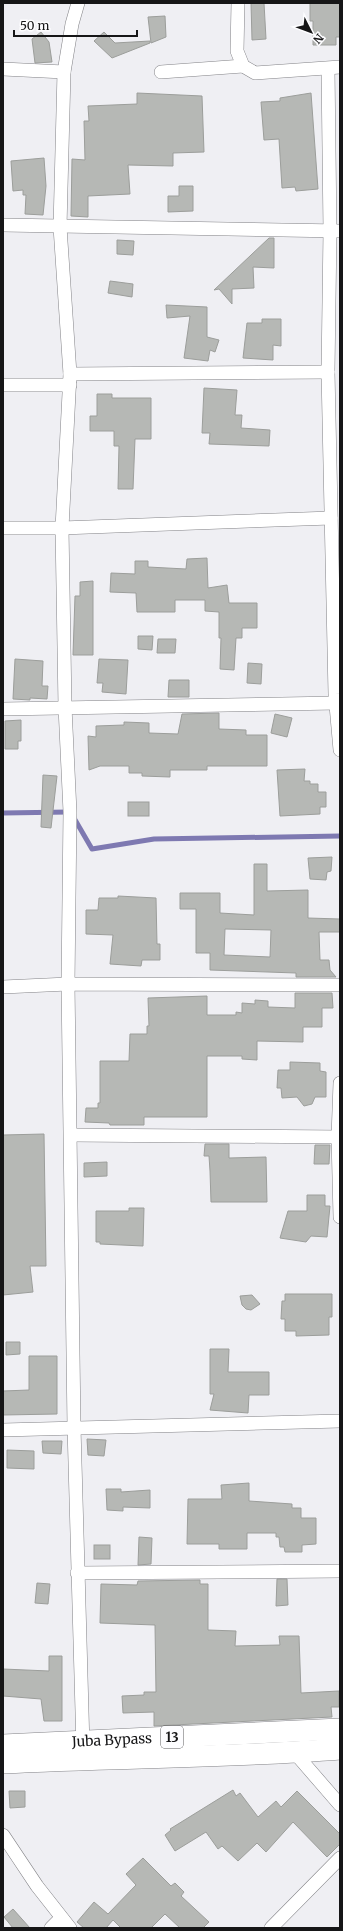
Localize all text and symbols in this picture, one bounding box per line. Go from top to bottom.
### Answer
scale bar [14,12,137,38]
north arrow [291,12,331,52]
text: 50 m [20,18,49,33]
text: N [310,31,327,47]
road number: 13 [161,1726,183,1748]
street label: Juba Bypass [70,1729,153,1751]

